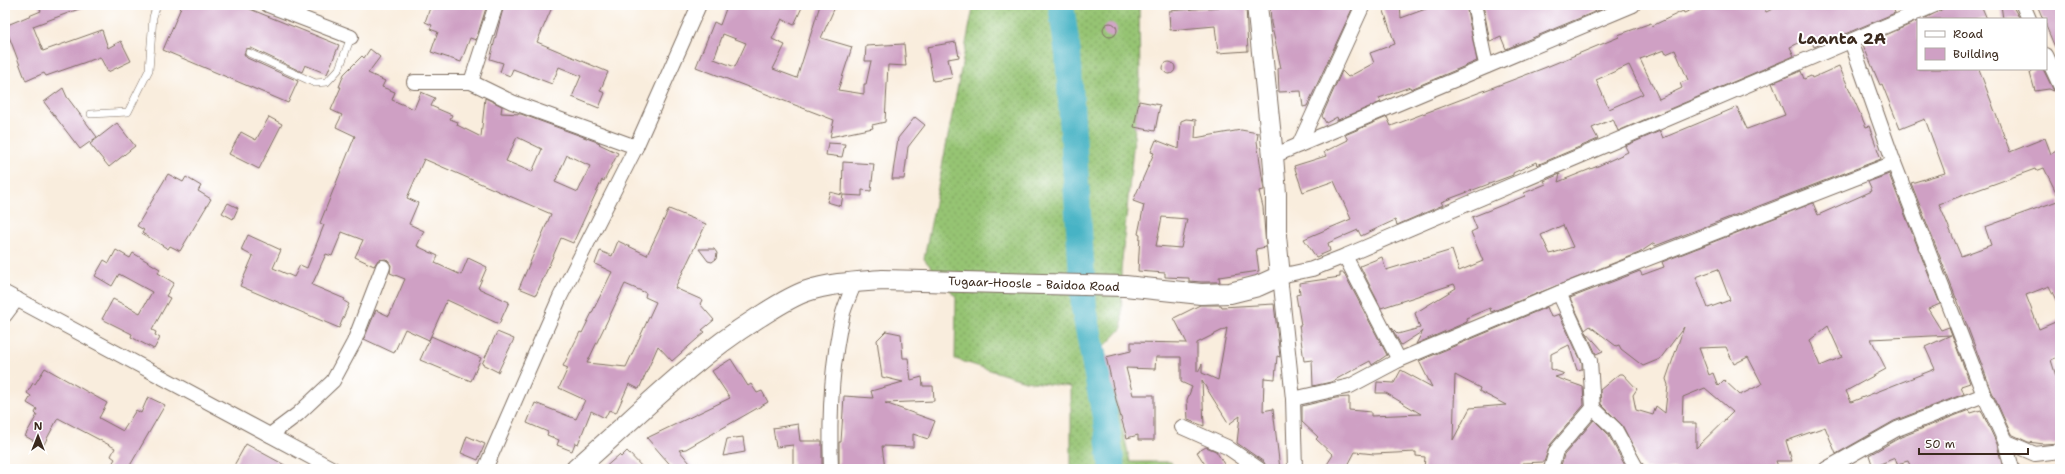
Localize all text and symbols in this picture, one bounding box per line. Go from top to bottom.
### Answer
legend [1917,18,2047,70]
text: Road [1953,26,1984,42]
district label: Laanta 2A [1798,28,1886,49]
text: Building [1953,46,1999,62]
street label: Tugaar-Hoosle - Baidoa Road [948,273,1121,295]
north arrow [18,416,58,456]
text: N [34,419,43,434]
scale bar [1919,430,2028,456]
text: 50 m [1925,436,1955,452]

